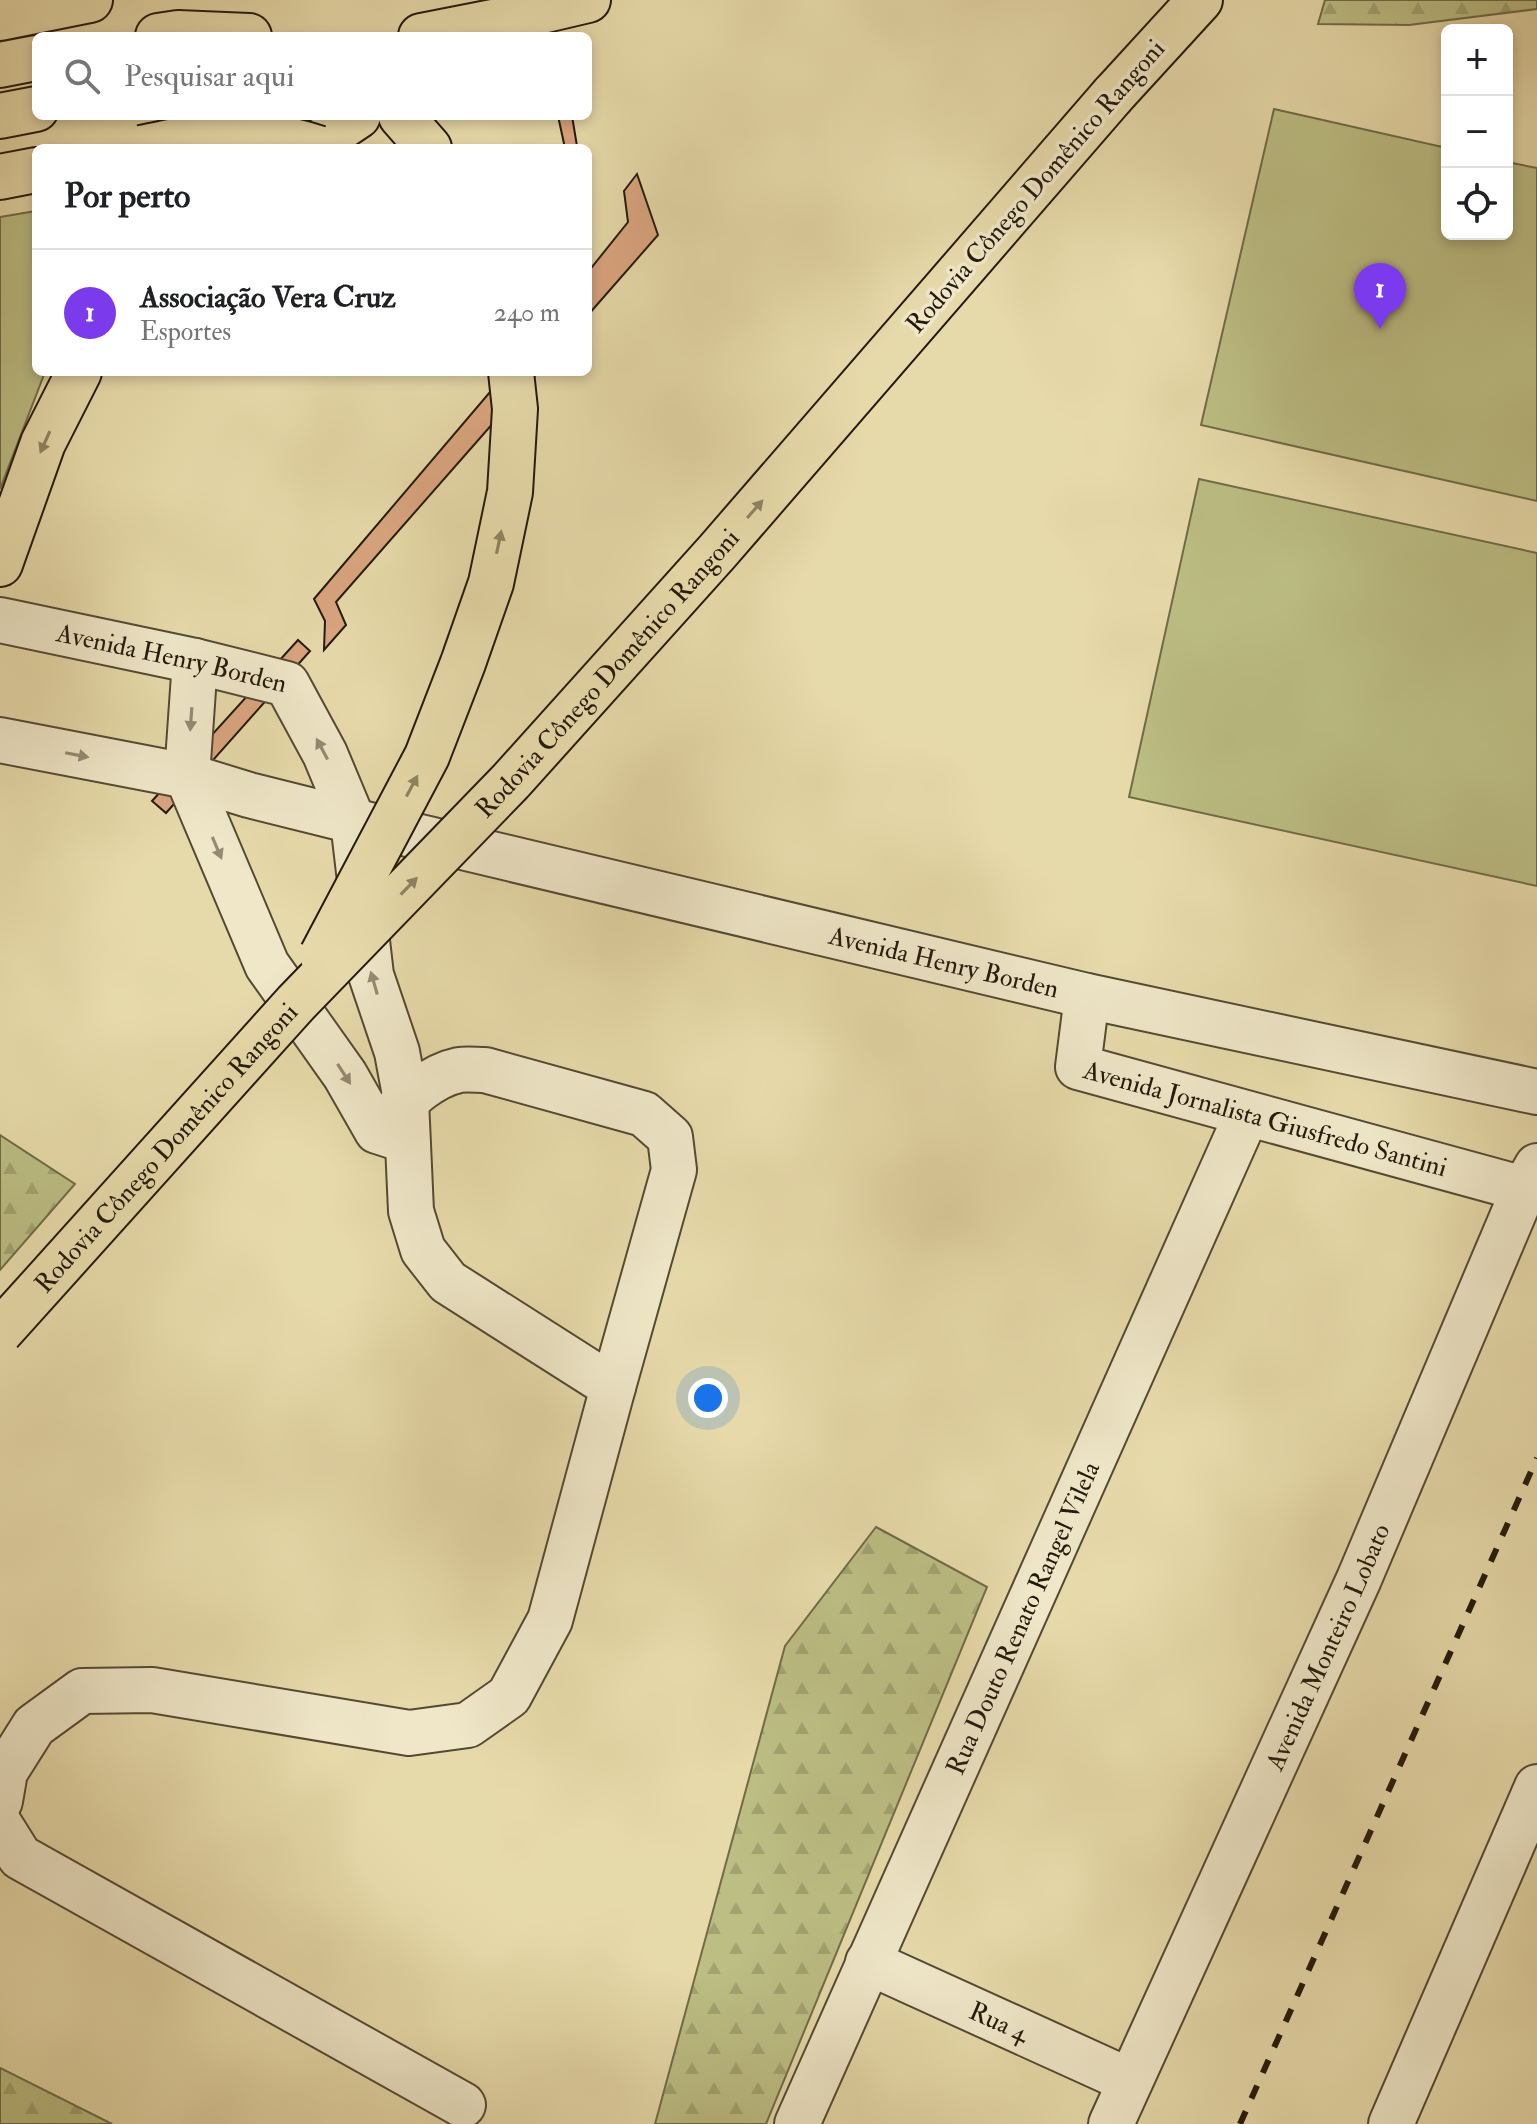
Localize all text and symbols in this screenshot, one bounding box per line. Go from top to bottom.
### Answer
map controls [1441,24,1513,240]
button: + [1441,24,1513,96]
search box [32,32,592,120]
street label: Rodovia Cônego Domênico Rangoni [900,33,1172,340]
icon: search [60,54,104,98]
text: Pesquisar aqui [124,58,294,95]
button: − [1441,96,1513,168]
button: locate [1441,168,1513,240]
text: Por perto [64,175,190,218]
pin: 1 [1354,263,1406,329]
text: Associação Vera Cruz [140,279,396,316]
text: 1 [85,297,95,329]
text: 240 m [494,297,560,329]
text: Esportes [140,316,231,348]
one-way arrow [38,430,51,454]
one-way arrow [745,499,763,518]
street label: Rodovia Cônego Domênico Rangoni [469,523,747,825]
one-way arrow [493,529,506,554]
street label: Avenida Henry Borden [53,617,290,700]
one-way arrow [184,707,197,732]
one-way arrow [315,738,328,761]
one-way arrow [64,749,89,762]
one-way arrow [405,774,418,797]
one-way arrow [211,836,224,860]
one-way arrow [399,877,418,896]
street label: Avenida Henry Borden [825,920,1062,1006]
one-way arrow [368,970,380,995]
street label: Rodovia Cônego Domênico Rangoni [28,997,305,1300]
street label: Avenida Jornalista Giusfredo Santini [1079,1054,1451,1184]
one-way arrow [336,1063,350,1085]
your location [688,1378,728,1418]
street label: Rua Douto Renato Rangel Vilela [940,1456,1107,1780]
street label: Avenida Monteiro Lobato [1259,1519,1398,1777]
street label: Rua 4 [964,1995,1034,2050]

